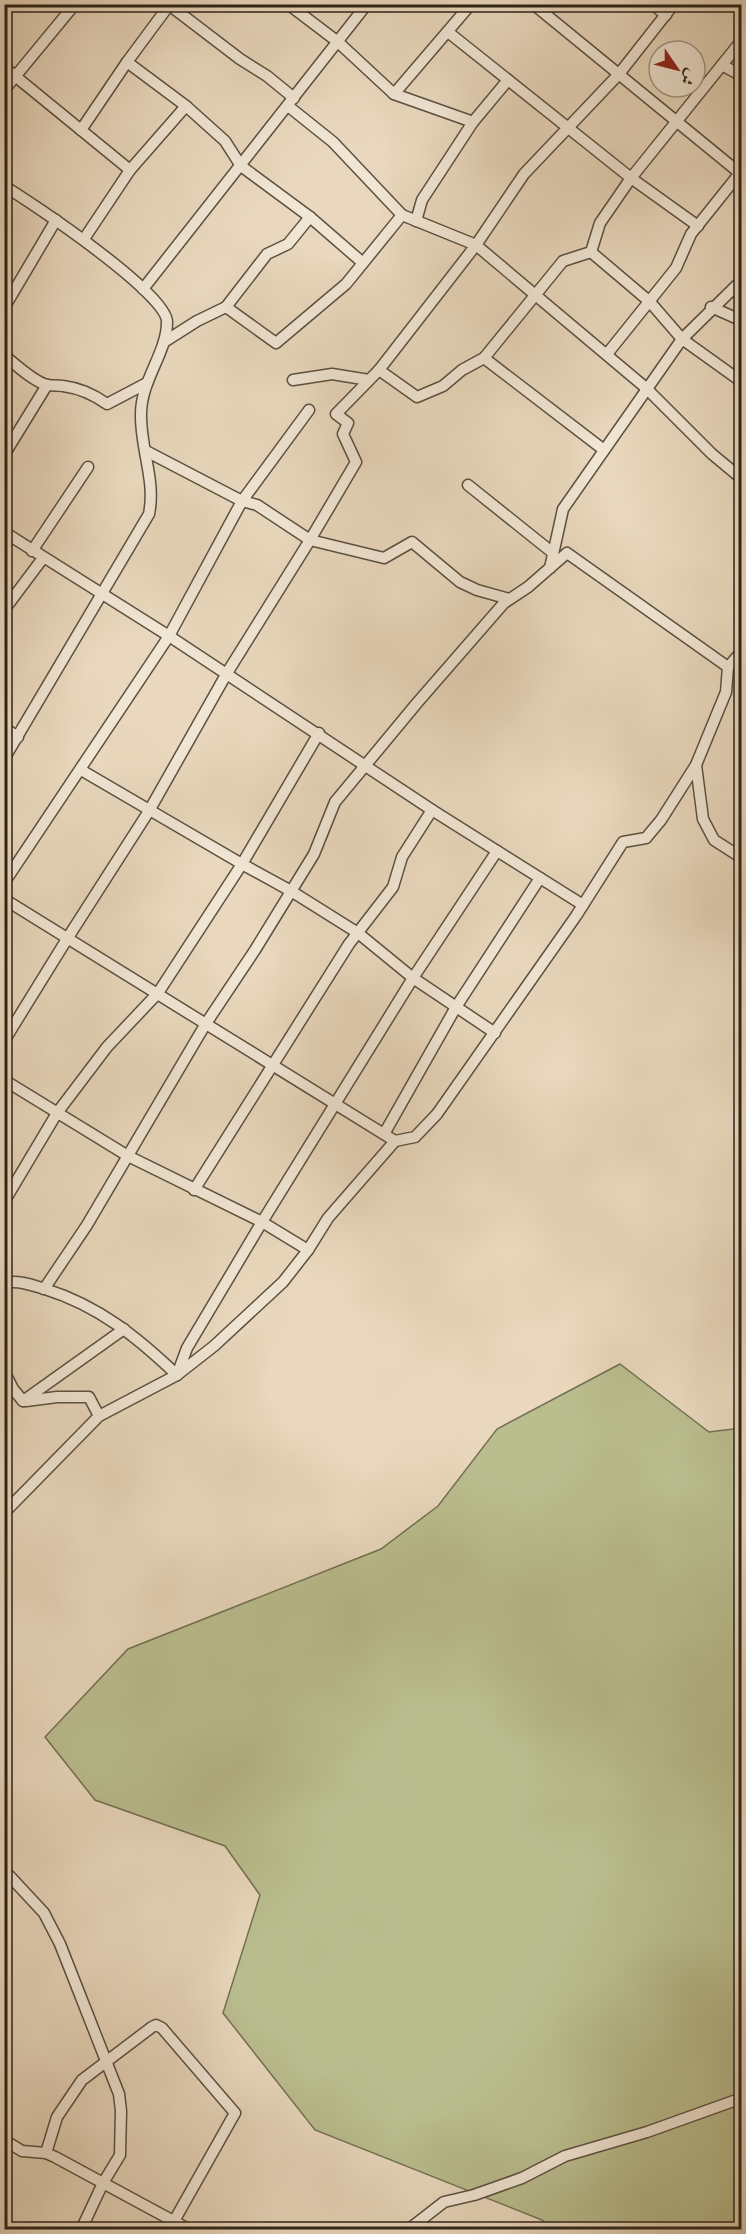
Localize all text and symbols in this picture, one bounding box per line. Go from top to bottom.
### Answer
north arrow [647,39,707,99]
text: ش [676,65,701,89]

